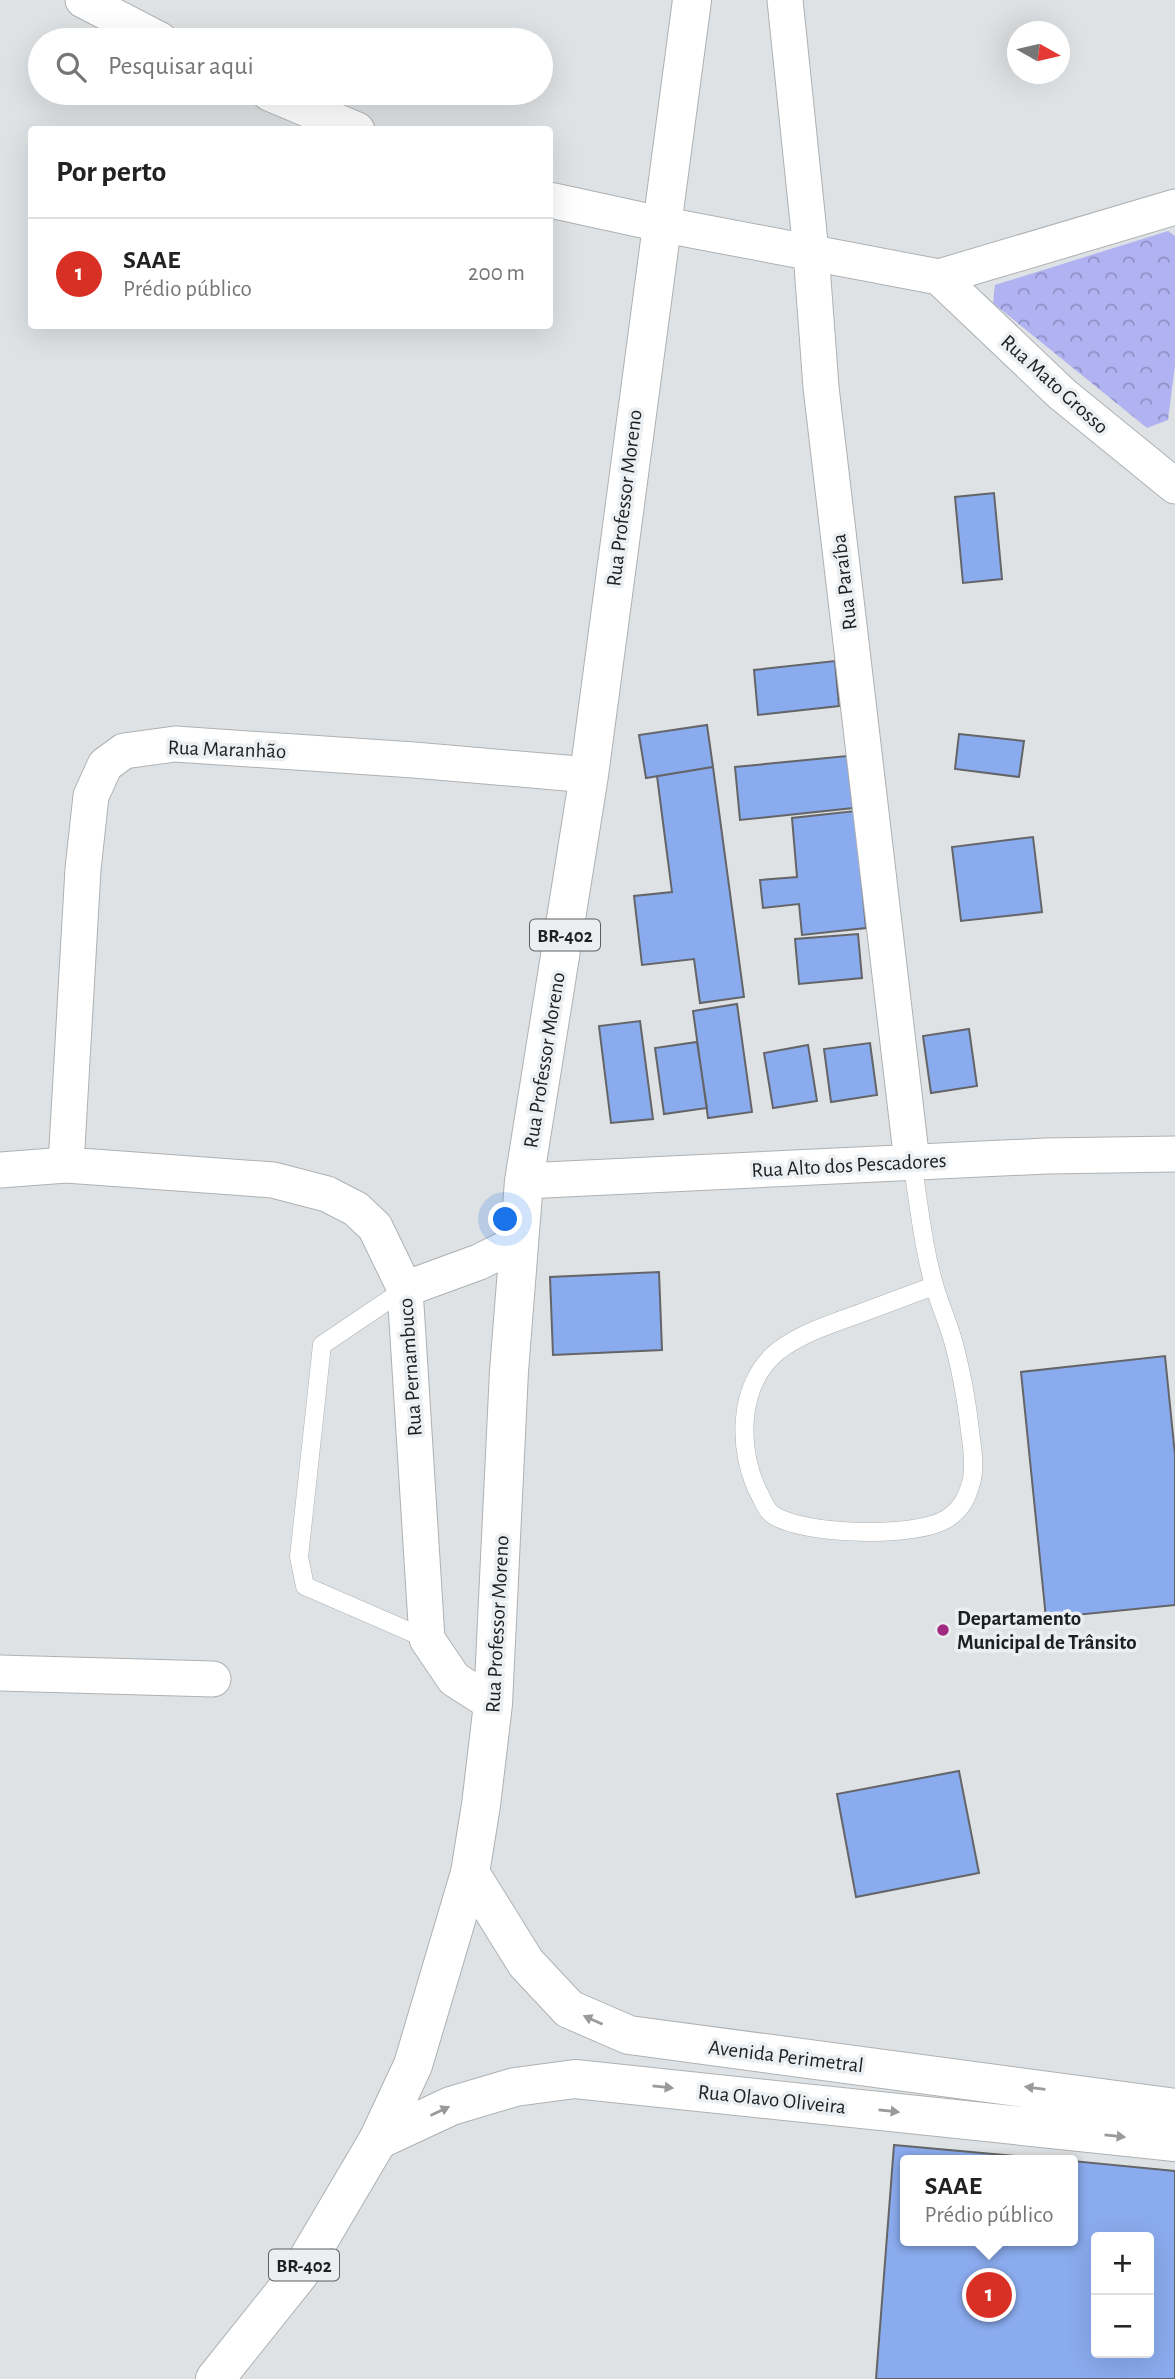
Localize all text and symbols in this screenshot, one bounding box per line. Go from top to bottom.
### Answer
north arrow [1007,21,1070,84]
search box [28,28,553,105]
icon: search [52,48,90,86]
text: Pesquisar aqui [108,53,254,79]
text: Por perto [56,157,166,187]
text: SAAE [123,247,180,273]
text: 1 [75,262,83,285]
text: 200 m [468,262,525,285]
text: Prédio público [123,278,252,301]
street label: Rua Mato Grosso [997,331,1112,438]
street label: Rua Professor Moreno [603,409,646,588]
street label: Rua Paraíba [828,532,861,631]
street label: Rua Maranhão [167,737,287,762]
road number: BR-402 [530,920,600,951]
street label: Rua Professor Moreno [520,971,569,1150]
street label: Rua Alto dos Pescadores [751,1150,947,1181]
your location [488,1202,522,1236]
street label: Rua Pernambuco [395,1297,426,1437]
street label: Rua Professor Moreno [482,1535,513,1713]
place label: Departamento Municipal de Trânsito [957,1608,1137,1653]
marker: Departamento Municipal de Trânsito [935,1622,951,1638]
one-way arrow [583,2014,604,2025]
street label: Avenida Perimetral [707,2037,865,2076]
street label: Rua Olavo Oliveira [697,2081,847,2118]
one-way arrow [652,2082,674,2093]
one-way arrow [1024,2082,1046,2093]
one-way arrow [430,2105,450,2117]
one-way arrow [878,2106,900,2117]
one-way arrow [1105,2130,1127,2141]
popup [900,2155,1078,2246]
text: SAAE [925,2173,982,2199]
text: Prédio público [925,2204,1053,2227]
map controls [1091,2232,1154,2358]
button: + [1091,2232,1154,2295]
road number: BR-402 [269,2250,339,2280]
pin: 1 [966,2269,1012,2321]
button: − [1091,2295,1154,2358]

